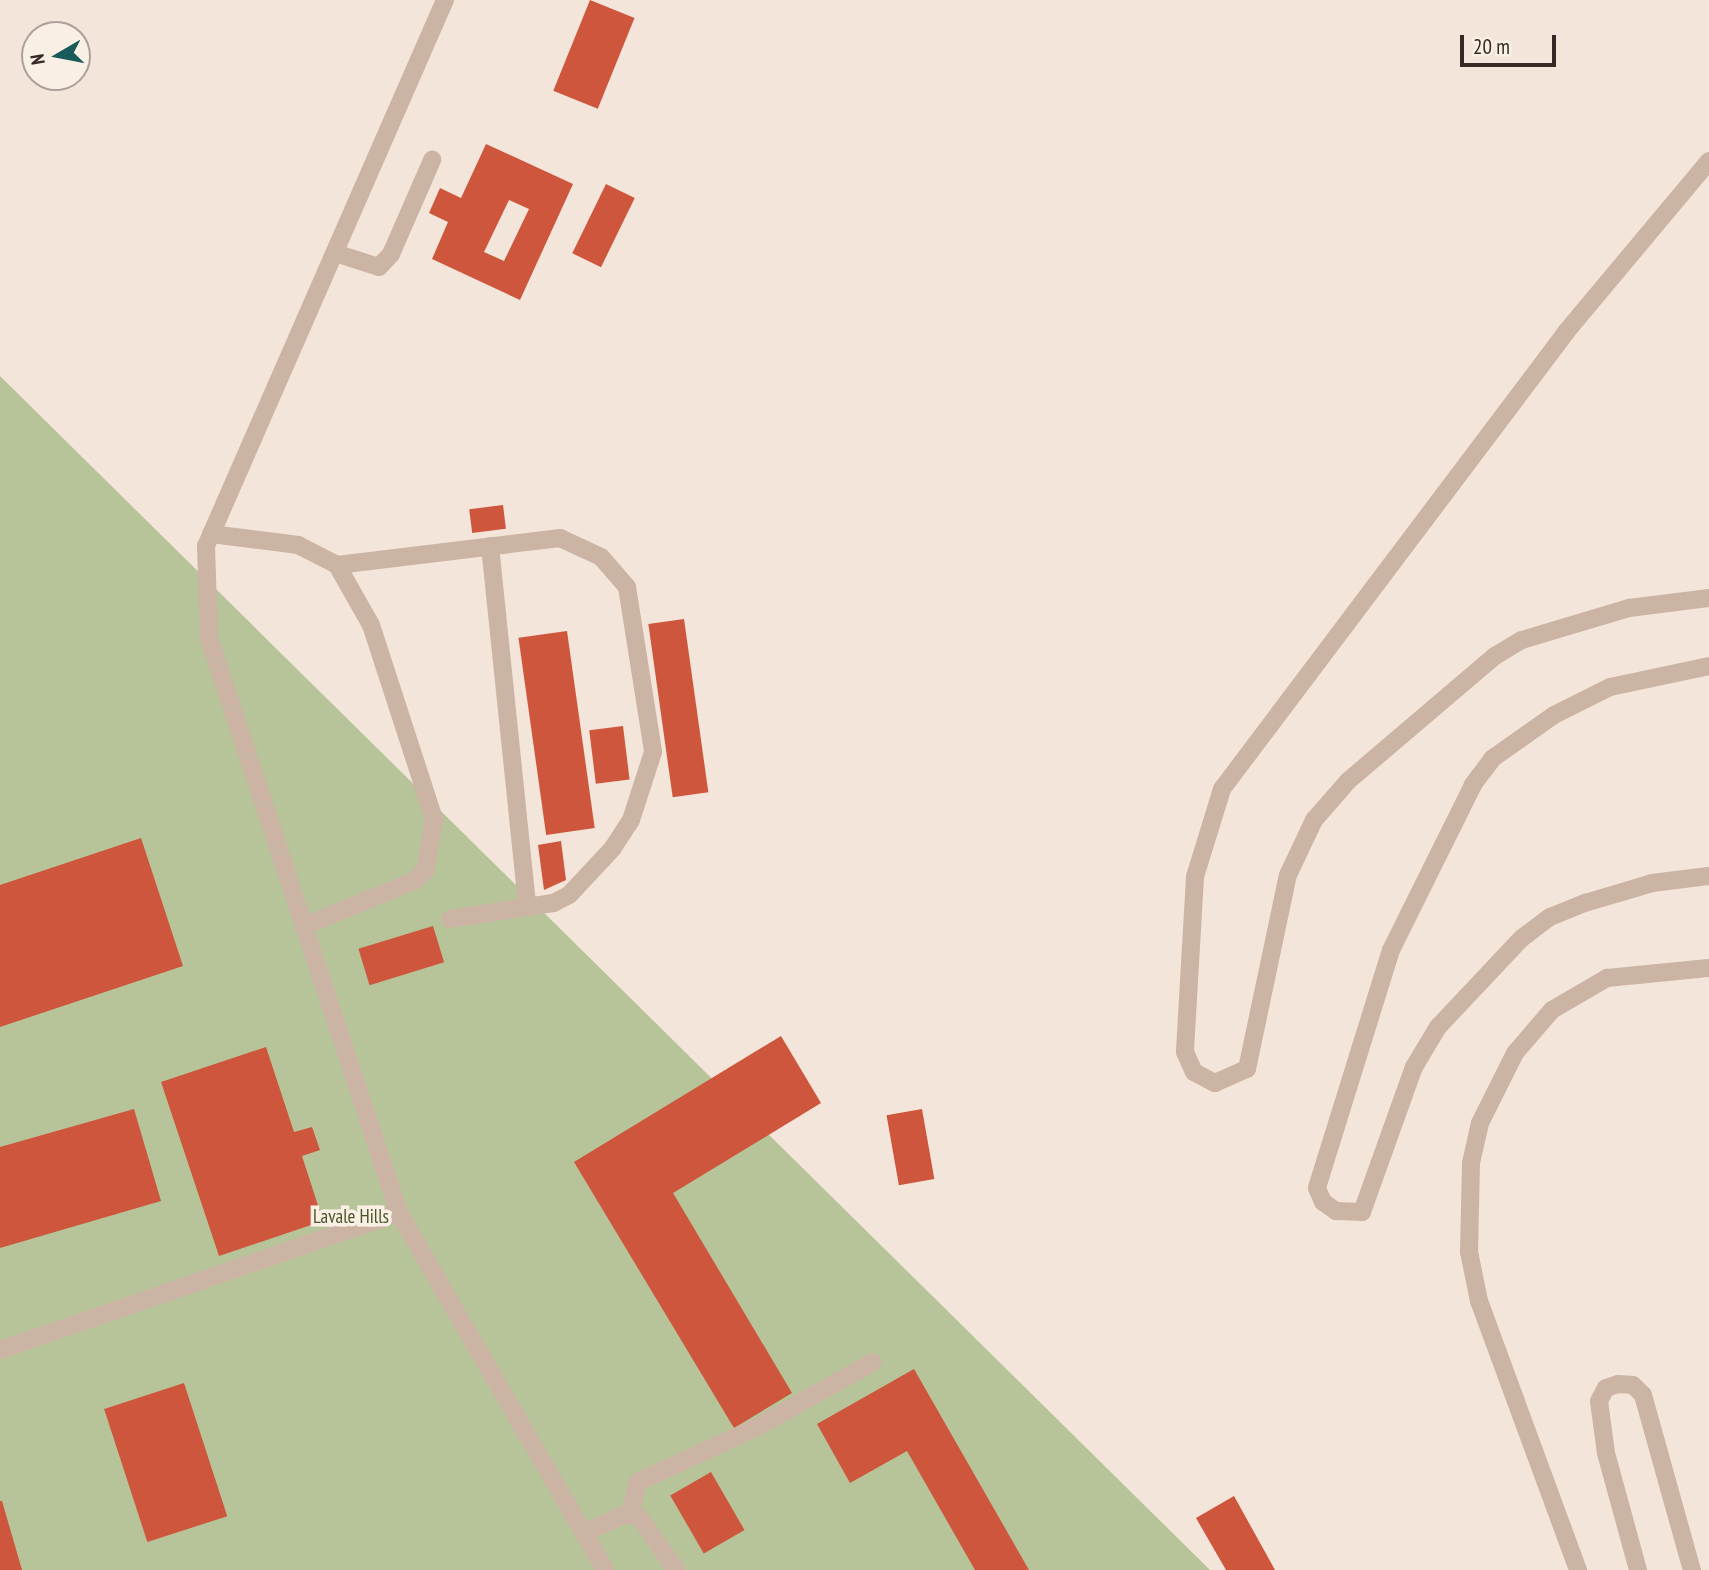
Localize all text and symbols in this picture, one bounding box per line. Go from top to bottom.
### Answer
north arrow [21,21,91,91]
scale bar [1464,21,1560,65]
text: 20 m [1473,33,1510,60]
text: N [25,52,50,66]
park label: Lavale Hills [313,1206,389,1228]

